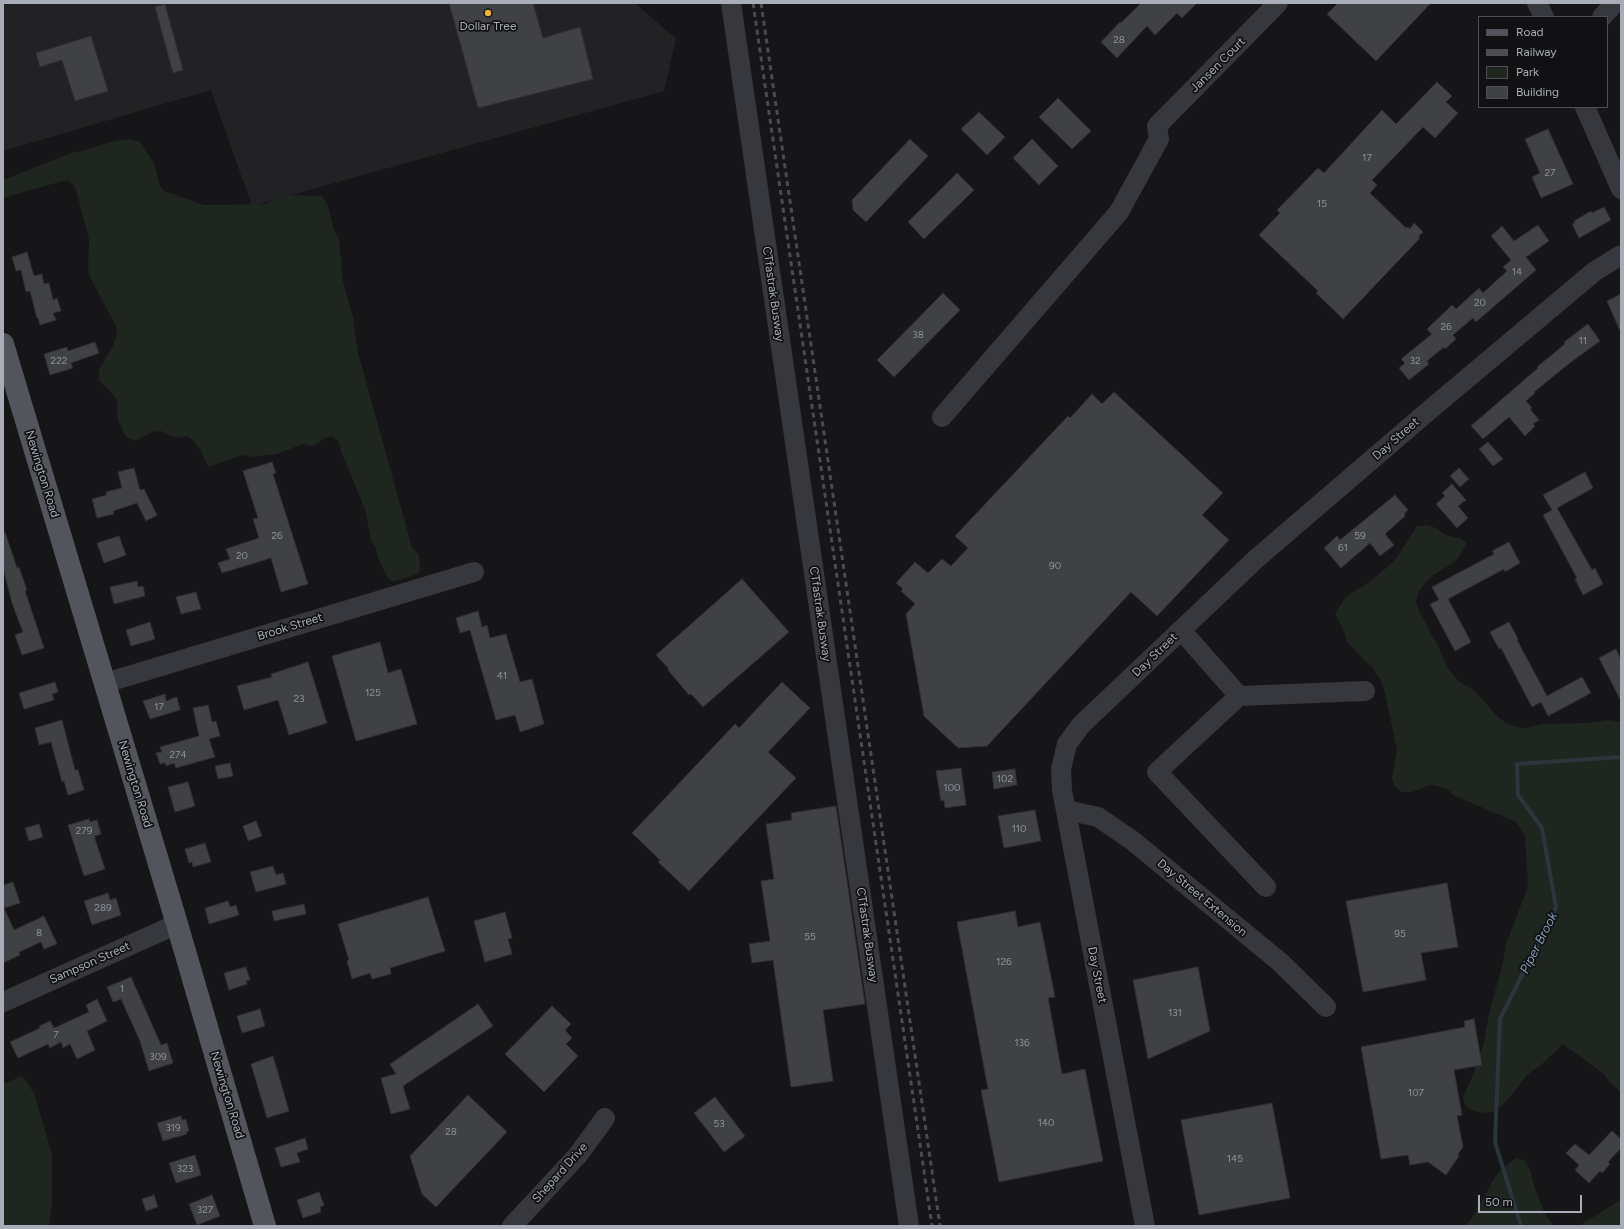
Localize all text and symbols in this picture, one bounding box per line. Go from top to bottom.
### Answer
marker: Dollar Tree [483,8,493,18]
legend [1478,16,1608,108]
place label: Dollar Tree [460,19,516,33]
text: Road [1516,25,1544,39]
house number: 28 [1113,34,1125,46]
street label: Jansen Court [1188,35,1248,95]
text: Railway [1516,45,1557,59]
text: Park [1516,65,1539,79]
text: Building [1516,85,1559,99]
house number: 17 [1362,152,1372,164]
house number: 27 [1545,167,1555,179]
house number: 15 [1317,198,1327,210]
street label: CTfastrak Busway [759,245,787,343]
house number: 14 [1512,266,1522,278]
house number: 20 [1474,297,1486,309]
house number: 26 [1440,321,1452,333]
house number: 38 [912,329,924,341]
house number: 11 [1579,335,1587,347]
house number: 222 [51,355,67,367]
house number: 32 [1409,355,1421,367]
street label: Day Street [1370,415,1422,463]
street label: Newington Road [22,429,62,519]
house number: 26 [271,530,283,542]
house number: 59 [1354,530,1366,542]
house number: 61 [1338,542,1348,554]
house number: 20 [236,550,248,562]
house number: 90 [1049,560,1061,572]
street label: CTfastrak Busway [806,565,834,663]
street label: Brook Street [256,610,324,644]
street label: Day Street [1129,630,1181,680]
house number: 41 [497,670,507,682]
house number: 125 [365,687,381,699]
house number: 23 [293,693,305,705]
house number: 17 [154,701,164,713]
street label: Newington Road [115,739,155,829]
house number: 274 [169,749,187,761]
house number: 102 [997,773,1013,785]
house number: 100 [944,782,960,794]
house number: 110 [1012,823,1026,835]
house number: 279 [76,825,92,837]
street label: Day Street Extension [1154,856,1250,940]
street label: CTfastrak Busway [853,886,881,984]
house number: 289 [94,902,112,914]
water label: Piper Brook [1517,910,1561,976]
house number: 8 [36,927,42,939]
house number: 95 [1394,928,1406,940]
house number: 55 [804,931,816,943]
street label: Sampson Street [48,939,132,987]
street label: Day Street [1084,946,1110,1004]
house number: 126 [996,956,1012,968]
house number: 1 [120,983,124,995]
house number: 131 [1168,1007,1182,1019]
house number: 7 [53,1029,59,1041]
house number: 136 [1014,1037,1030,1049]
street label: Newington Road [207,1050,247,1140]
house number: 309 [149,1051,167,1063]
house number: 107 [1408,1087,1424,1099]
house number: 140 [1038,1117,1054,1129]
house number: 53 [713,1118,725,1130]
house number: 319 [165,1122,181,1134]
house number: 28 [445,1126,457,1138]
street label: Shepard Drive [529,1140,591,1206]
house number: 145 [1227,1153,1243,1165]
house number: 323 [177,1163,193,1175]
scale bar [1480,1187,1584,1213]
text: 50 m [1485,1195,1513,1209]
house number: 327 [197,1204,213,1216]

